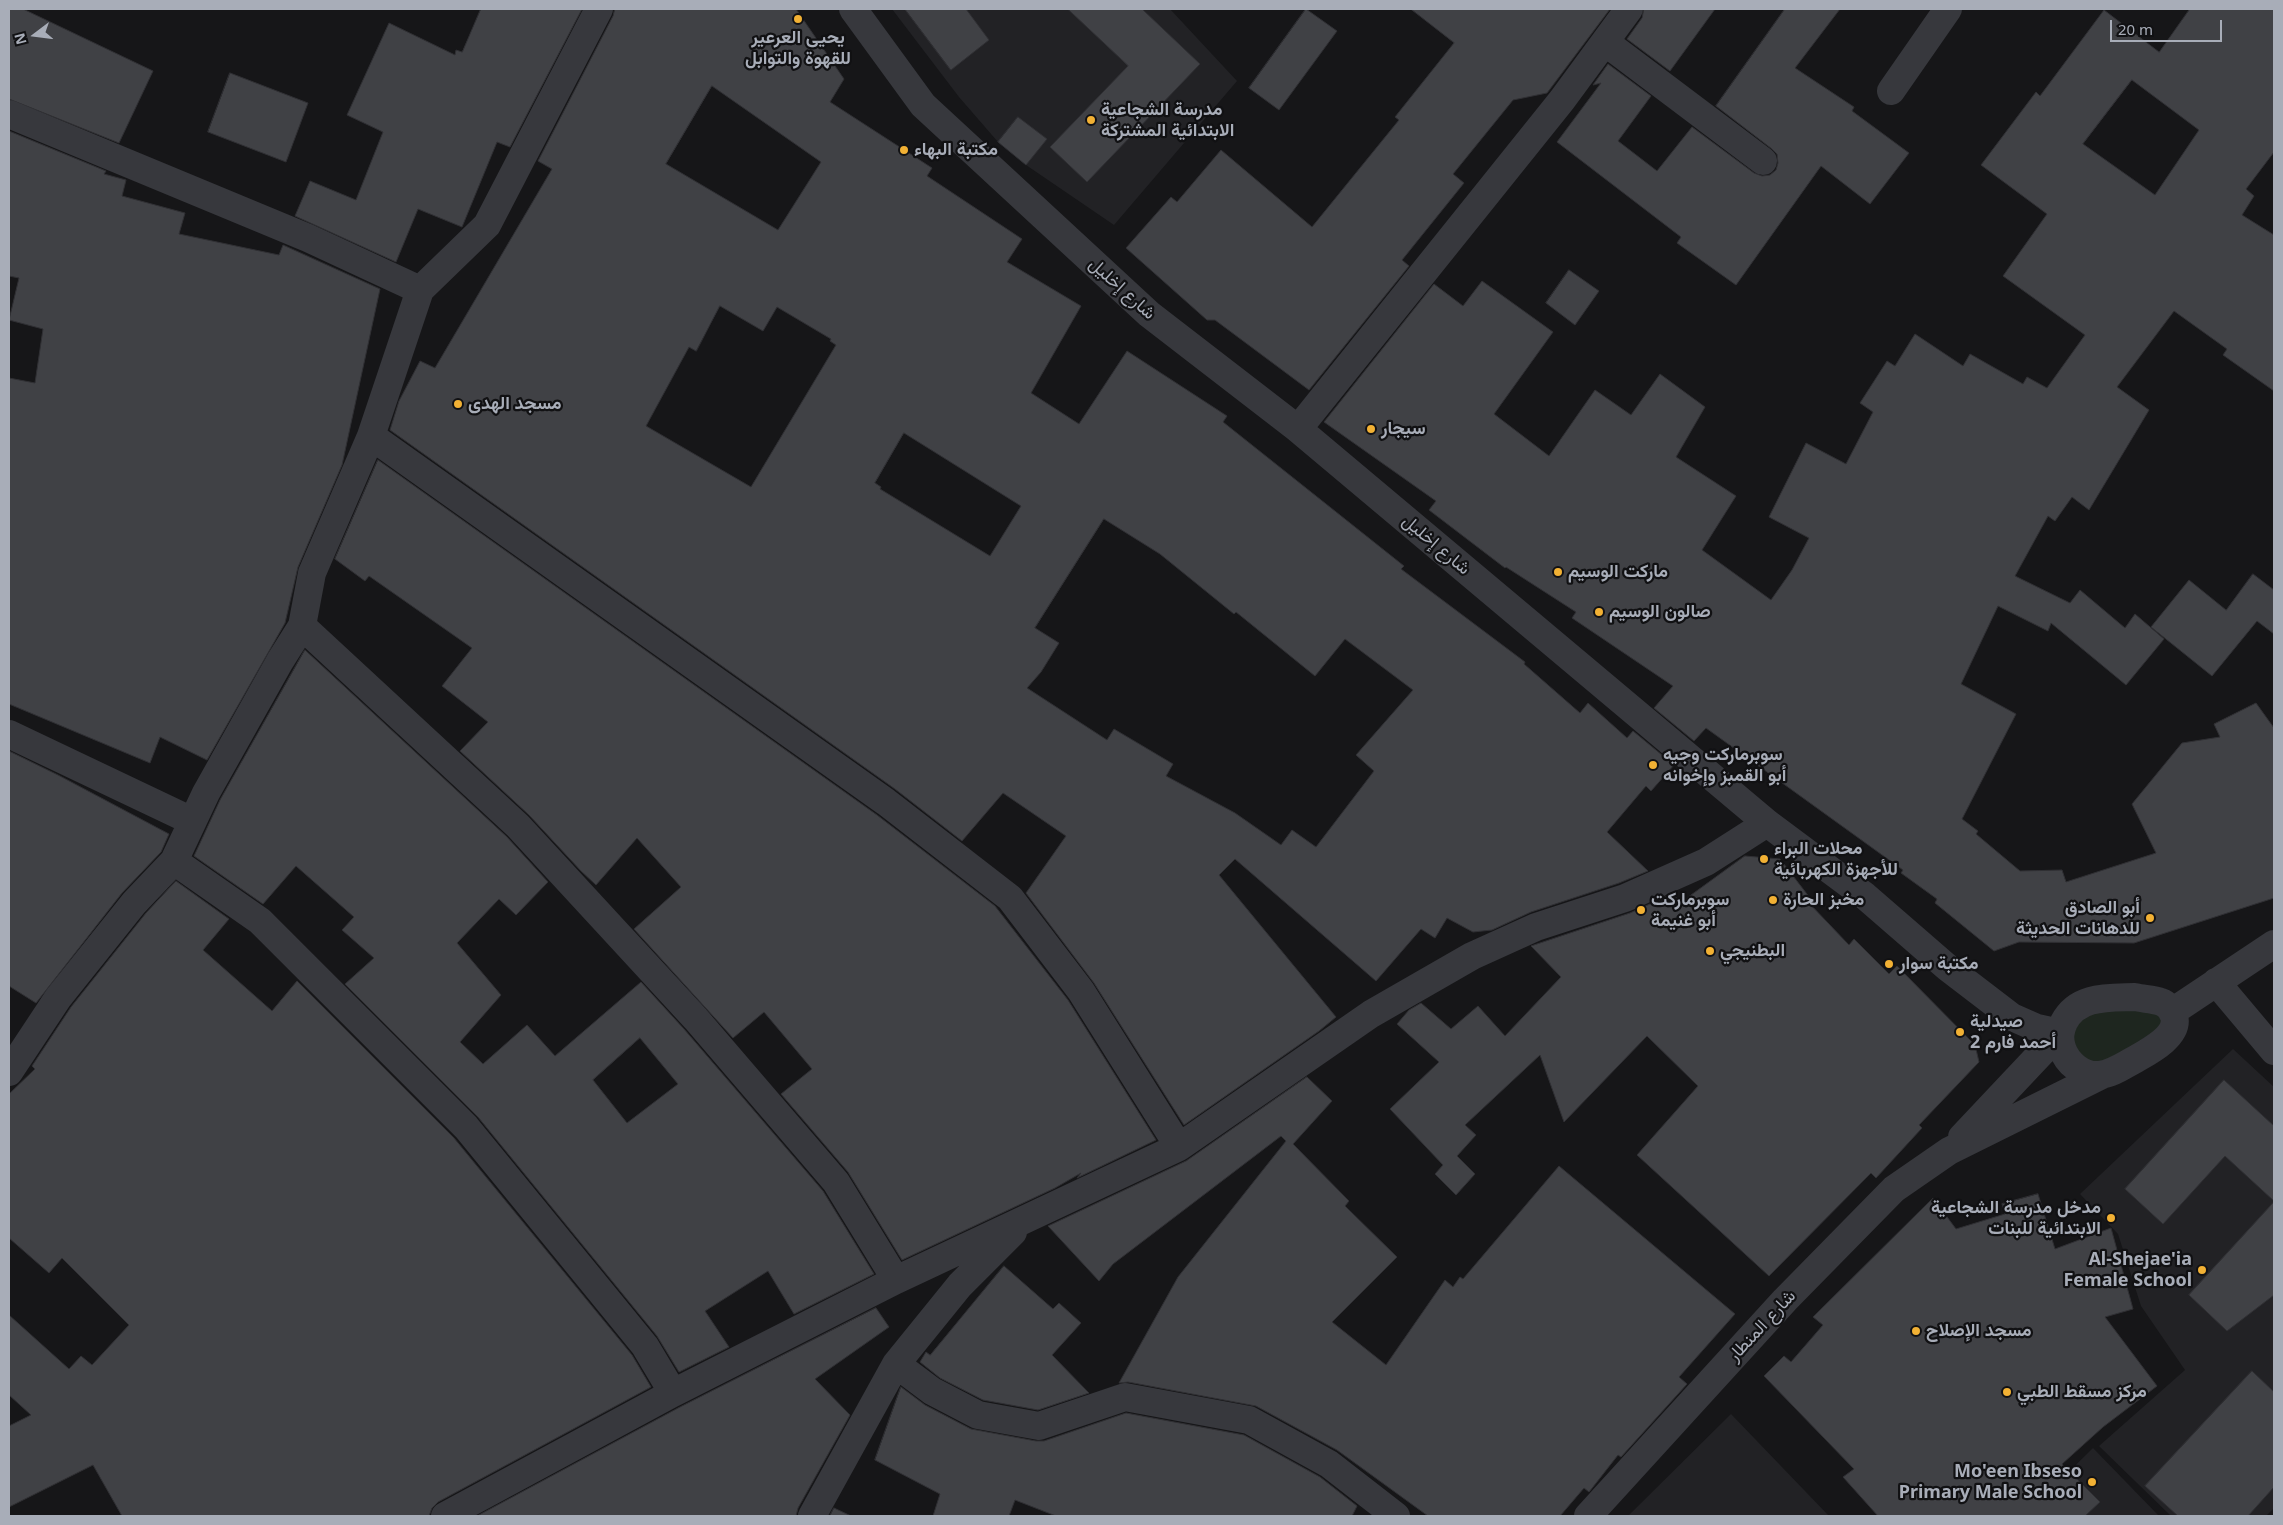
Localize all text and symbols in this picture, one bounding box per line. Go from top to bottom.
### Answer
north arrow [10,10,60,60]
scale bar [2113,10,2226,42]
marker: يحيى العرعير للقهوة والتوابل [792,13,804,25]
text: 20 m [2118,19,2153,39]
place label: يحيى العرعير للقهوة والتوابل [745,27,851,70]
text: N [9,31,31,47]
place label: مدرسة الشجاعية الابتدائية المشتركة [1101,99,1234,142]
marker: مدرسة الشجاعية الابتدائية المشتركة [1085,114,1097,126]
place label: مكتبة البهاء [914,139,998,161]
marker: مكتبة البهاء [898,144,910,156]
street label: شارع إخليل [1084,254,1160,324]
place label: مسجد الهدى [468,393,561,415]
marker: مسجد الهدى [452,398,464,410]
place label: سيجار [1381,418,1426,440]
marker: سيجار [1365,423,1377,435]
street label: شارع إخليل [1398,510,1474,580]
place label: ماركت الوسيم [1568,561,1668,583]
marker: ماركت الوسيم [1552,566,1564,578]
place label: صالون الوسيم [1609,601,1711,623]
marker: صالون الوسيم [1593,606,1605,618]
place label: سوبرماركت وجيه أبو القمبز وإخوانه [1663,744,1786,786]
marker: سوبرماركت وجيه أبو القمبز وإخوانه [1647,759,1659,771]
place label: محلات البراء للأجهزة الكهربائية [1774,838,1898,881]
marker: محلات البراء للأجهزة الكهربائية [1758,853,1770,865]
place label: سوبرماركت أبو غنيمة [1651,889,1729,932]
place label: مخبز الحارة [1783,889,1864,911]
marker: مخبز الحارة [1767,894,1779,906]
place label: أبو الصادق للدهانات الحديثة [2016,897,2140,940]
marker: سوبرماركت أبو غنيمة [1635,904,1647,916]
marker: أبو الصادق للدهانات الحديثة [2144,912,2156,924]
place label: البطنيجي [1720,940,1785,962]
marker: البطنيجي [1704,945,1716,957]
place label: مكتبة سوار [1899,953,1979,975]
marker: مكتبة سوار [1883,958,1895,970]
place label: صيدلية أحمد فارم 2 [1970,1011,2056,1054]
marker: صيدلية أحمد فارم 2 [1954,1026,1966,1038]
place label: مدخل مدرسة الشجاعية الابتدائية للبنات [1931,1197,2101,1240]
marker: مدخل مدرسة الشجاعية الابتدائية للبنات [2105,1212,2117,1224]
place label: Al-Shejae'ia Female School [2063,1249,2192,1292]
marker: Al-Shejae'ia Female School [2196,1264,2208,1276]
street label: شارع المنطار [1724,1286,1800,1366]
place label: مسجد الإصلاح [1926,1320,2032,1342]
marker: مسجد الإصلاح [1910,1325,1922,1337]
place label: مركز مسقط الطبي [2017,1381,2147,1403]
marker: مركز مسقط الطبي [2001,1386,2013,1398]
place label: Mo'een Ibseso Primary Male School [1899,1461,2082,1504]
marker: Mo'een Ibseso Primary Male School [2086,1476,2098,1488]

